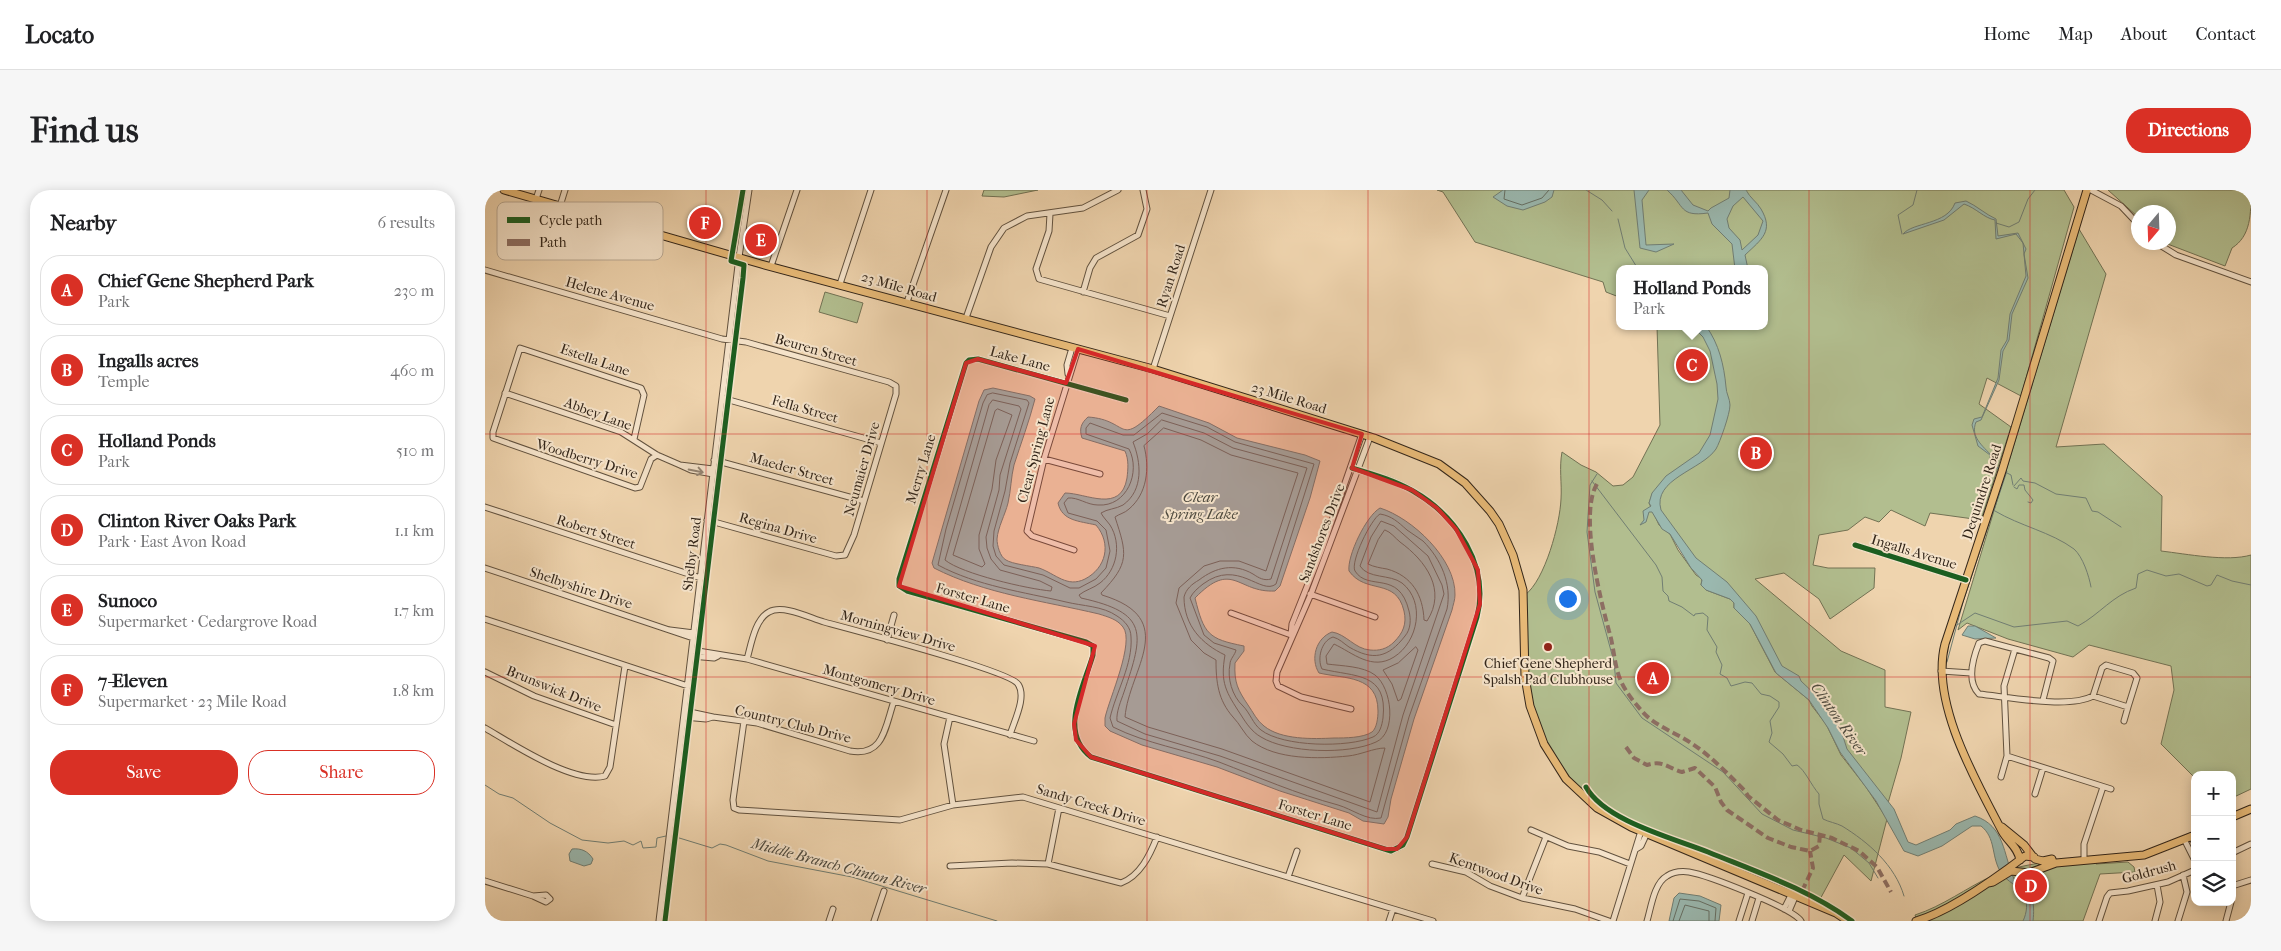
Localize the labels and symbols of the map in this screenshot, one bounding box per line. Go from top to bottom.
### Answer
legend [497,202,663,260]
pin: F [689,204,721,242]
north arrow [2131,205,2176,250]
text: Cycle path [539,212,603,229]
pin: E [745,221,777,259]
text: Path [539,234,567,251]
street label: Ryan Road [1153,242,1189,310]
street label: 23 Mile Road [859,268,939,306]
street label: Helene Avenue [564,273,656,315]
street label: Beuren Street [773,330,859,370]
street label: Estella Lane [558,340,632,380]
street label: Lake Lane [988,343,1052,375]
pin: C [1676,346,1708,384]
street label: 23 Mile Road [1249,379,1329,418]
street label: Fella Street [770,391,840,427]
street label: Abbey Lane [561,394,634,434]
street label: Clear Spring Lane [1014,395,1058,505]
street label: Neumaier Drive [840,420,884,518]
street label: Merry Lane [902,432,940,506]
pin: B [1740,434,1772,472]
street label: Woodberry Drive [533,435,640,483]
street label: Dequindre Road [1959,442,2006,542]
street label: Maeder Street [748,449,836,489]
one-way arrow [687,467,703,476]
street label: Sandshores Drive [1295,481,1349,585]
water label: Clear Spring Lake [1162,488,1238,523]
street label: Regina Drive [737,509,819,547]
street label: Robert Street [554,511,638,553]
street label: Shelby Road [679,516,705,592]
street label: Ingalls Avenue [1869,531,1959,573]
street label: Shelbyshire Drive [527,563,635,613]
street label: Forster Lane [934,579,1012,617]
your location [1555,586,1581,612]
street label: Morningview Drive [838,606,958,656]
marker: Chief Gene Shepherd Spalsh Pad Clubhouse [1542,641,1554,653]
place label: Chief Gene Shepherd Spalsh Pad Clubhouse [1483,655,1613,688]
pin: A [1637,659,1669,697]
street label: Montgomery Drive [821,661,937,709]
street label: Brunswick Drive [504,662,604,716]
water label: Clinton River [1807,679,1871,760]
street label: Country Club Drive [733,701,853,747]
street label: Sandy Creek Drive [1034,780,1148,830]
street label: Forster Lane [1276,796,1354,834]
water label: Middle Branch Clinton River [749,834,929,898]
street label: Kentwood Drive [1447,849,1546,899]
street label: Goldrush [2120,857,2178,887]
pin: D [2015,867,2047,905]

